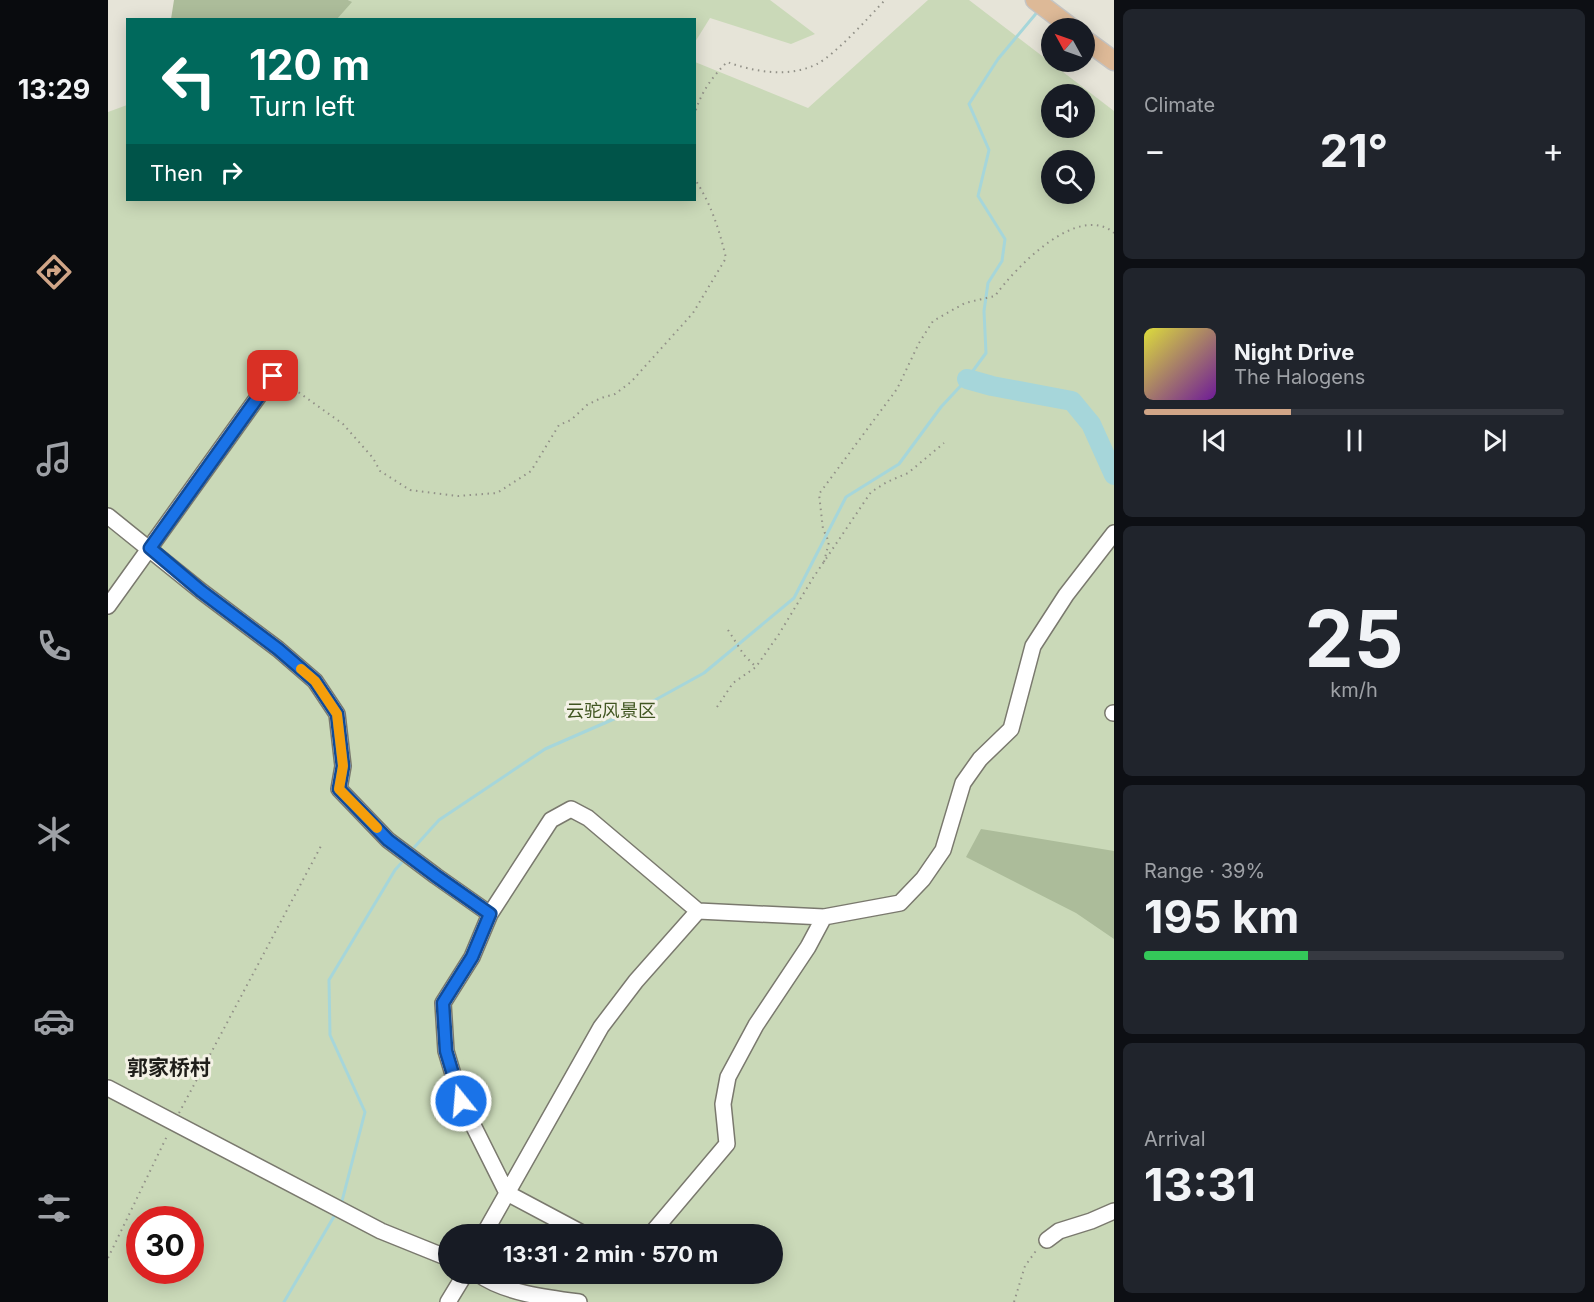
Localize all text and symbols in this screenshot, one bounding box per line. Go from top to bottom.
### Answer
north arrow [1041,18,1095,72]
map controls [1041,18,1095,204]
text: 120 m [249,39,370,90]
icon: left [150,42,228,120]
text: 13:29 [18,73,90,106]
button: sound [1041,84,1095,138]
text: Turn left [249,90,355,123]
text: Climate [1144,93,1215,117]
text: 21° [1320,123,1388,178]
text: − [1144,130,1166,170]
text: + [1542,130,1564,170]
button: search [1041,150,1095,204]
icon: right [215,156,248,189]
text: Then [150,160,203,186]
icon: directions [33,251,75,293]
text: Night Drive [1234,339,1354,365]
pin [247,350,298,401]
icon: arrive [256,359,289,392]
text: The Halogens [1234,365,1365,389]
icon: previous [1198,424,1231,457]
icon: pause [1338,424,1371,457]
icon: next [1478,424,1511,457]
icon: music [33,438,75,480]
text: 25 [1305,591,1404,686]
icon: phone [33,625,75,667]
text: km/h [1330,678,1378,702]
park label: 云驼风景区 [566,700,656,721]
icon: climate [33,813,75,855]
text: Range · 39% [1144,859,1265,883]
text: 195 km [1144,889,1299,944]
icon: car [33,1000,75,1042]
district label: 郭家桥村 [127,1055,211,1080]
position arrow [429,1069,493,1133]
text: Arrival [1144,1127,1206,1151]
text: 13:31 [1144,1157,1256,1212]
icon: filters [33,1187,75,1229]
speed limit sign: 30 [126,1206,204,1284]
text: 13:31 · 2 min · 570 m [503,1241,718,1267]

